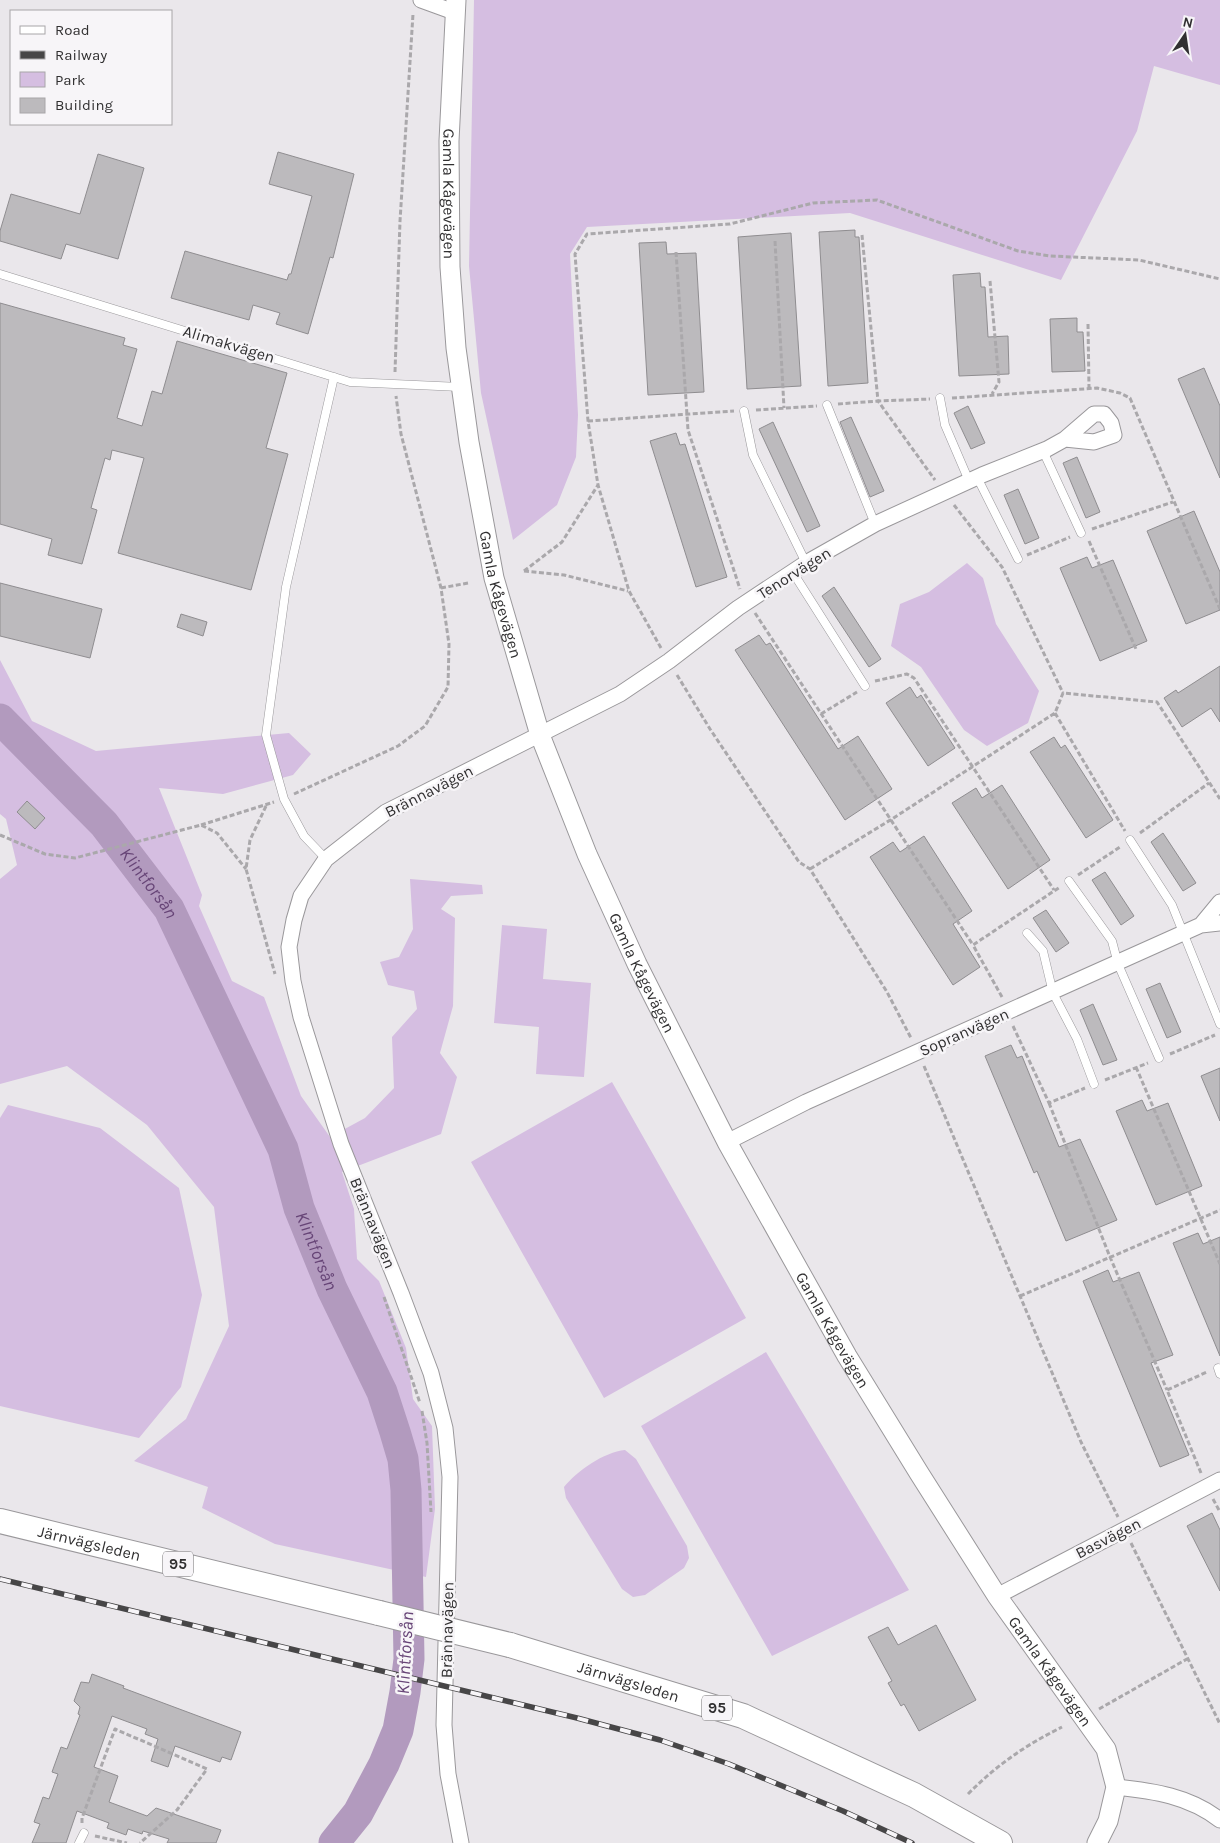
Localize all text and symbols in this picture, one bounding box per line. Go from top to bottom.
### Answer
legend [10,10,172,125]
north arrow [1160,10,1210,60]
text: N [1181,13,1195,32]
text: Road [55,21,90,39]
text: Railway [55,46,107,64]
text: Park [55,71,85,89]
text: Building [55,96,113,114]
street label: Gamla Kågevägen [439,128,459,259]
street label: Alimakvägen [181,321,277,367]
street label: Gamla Kågevägen [476,529,526,660]
street label: Tenorvägen [754,543,834,603]
street label: Brännavägen [382,761,476,821]
water label: Klintforsån [115,843,183,922]
street label: Gamla Kågevägen [605,910,680,1036]
street label: Sopranvägen [916,1004,1012,1060]
street label: Brännavägen [346,1175,400,1271]
water label: Klintforsån [291,1208,342,1294]
street label: Gamla Kågevägen [792,1268,874,1391]
street label: Basvägen [1072,1513,1144,1563]
street label: Järnvägsleden [36,1521,143,1564]
road number: 95 [163,1552,193,1576]
street label: Brännavägen [437,1582,457,1678]
water label: Klintforsån [392,1611,418,1695]
street label: Gamla Kågevägen [1005,1612,1096,1730]
street label: Järnvägsleden [576,1657,682,1706]
road number: 95 [702,1696,732,1720]

